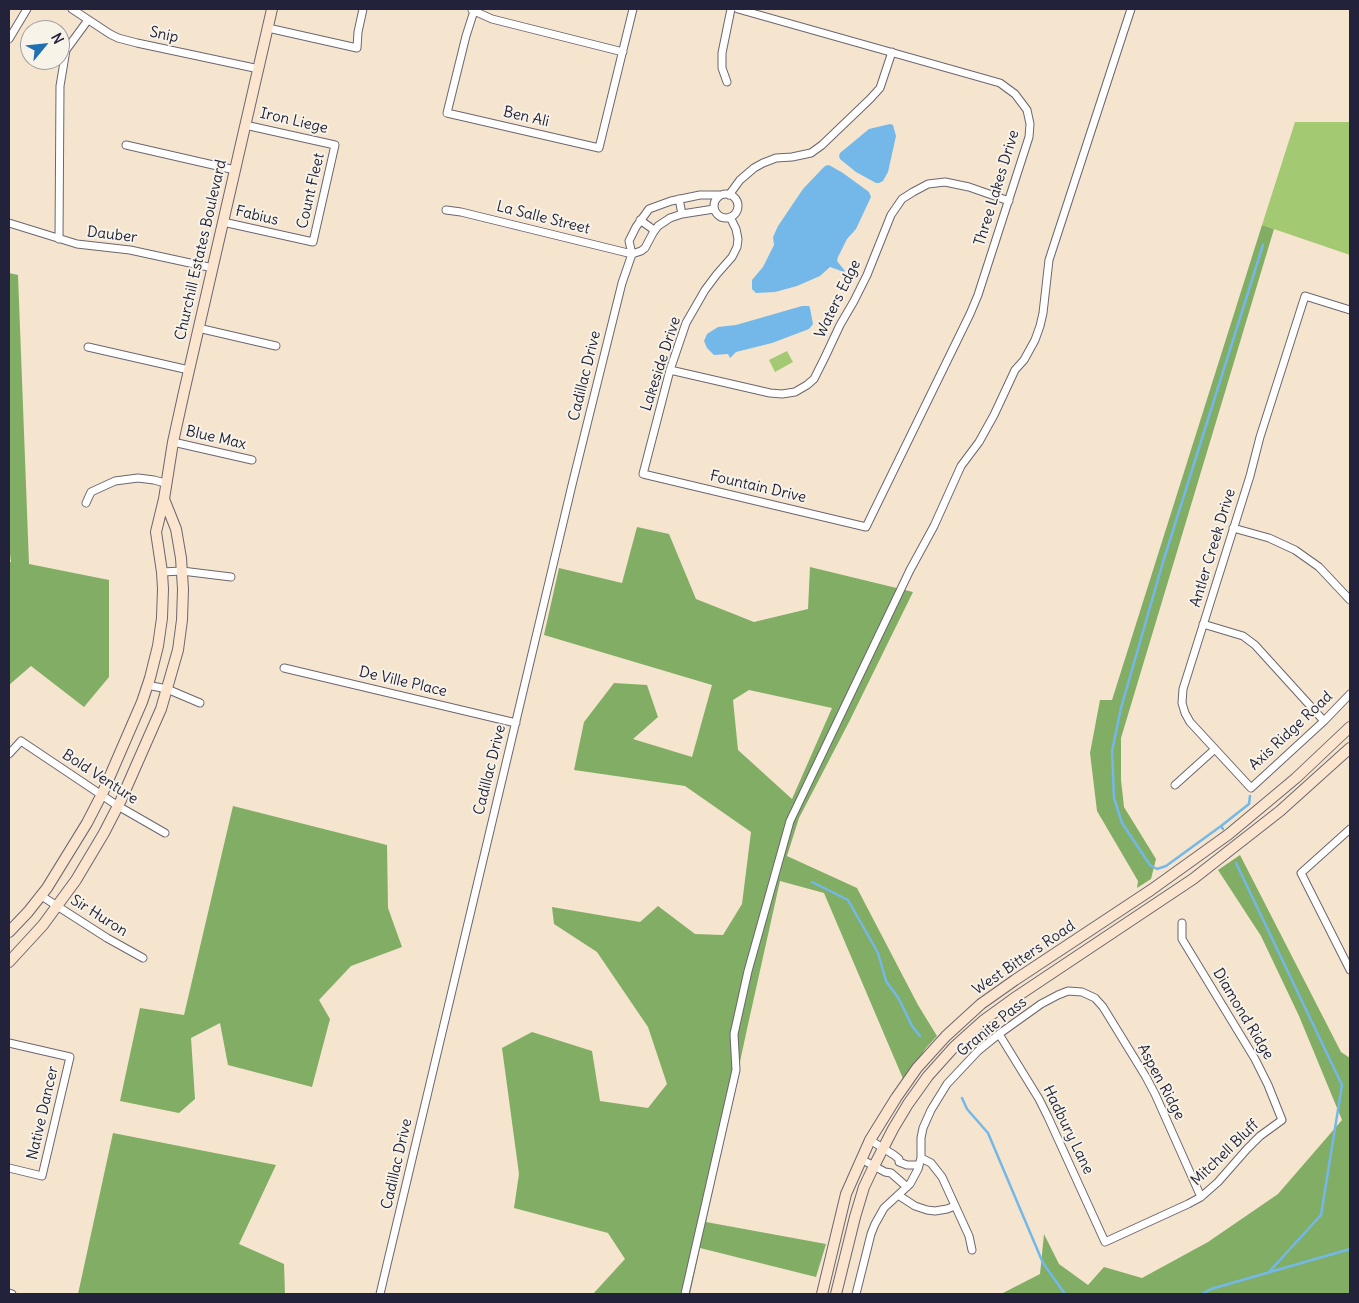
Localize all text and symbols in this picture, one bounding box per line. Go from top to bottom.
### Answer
north arrow [20,20,70,70]
street label: Snip [148,23,180,47]
text: N [47,30,68,47]
street label: Ben Ali [501,103,551,131]
street label: Iron Liege [258,104,330,138]
street label: Three Lakes Drive [971,128,1023,248]
street label: Count Fleet [294,151,328,231]
street label: Churchill Estates Boulevard [171,158,231,342]
street label: La Salle Street [494,198,592,238]
street label: Fabius [234,202,280,230]
street label: Dauber [86,223,138,247]
street label: Waters Edge [811,257,865,341]
street label: Lakeside Drive [637,314,685,414]
street label: Cadillac Drive [565,329,605,423]
street label: Blue Max [184,422,248,454]
street label: Fountain Drive [708,467,808,507]
street label: Antler Creek Drive [1186,487,1240,609]
street label: De Ville Place [357,663,449,701]
street label: Axis Ridge Road [1245,688,1337,774]
street label: Cadillac Drive [470,723,510,817]
street label: Bold Venture [59,746,141,808]
street label: Sir Huron [67,891,131,941]
street label: West Bitters Road [969,917,1079,999]
street label: Diamond Ridge [1209,965,1277,1063]
street label: Granite Pass [953,993,1031,1061]
street label: Aspen Ridge [1133,1041,1189,1123]
street label: Native Dancer [23,1064,63,1162]
street label: Hadbury Lane [1039,1083,1097,1177]
street label: Mitchell Bluff [1187,1116,1263,1190]
street label: Cadillac Drive [378,1117,416,1211]

